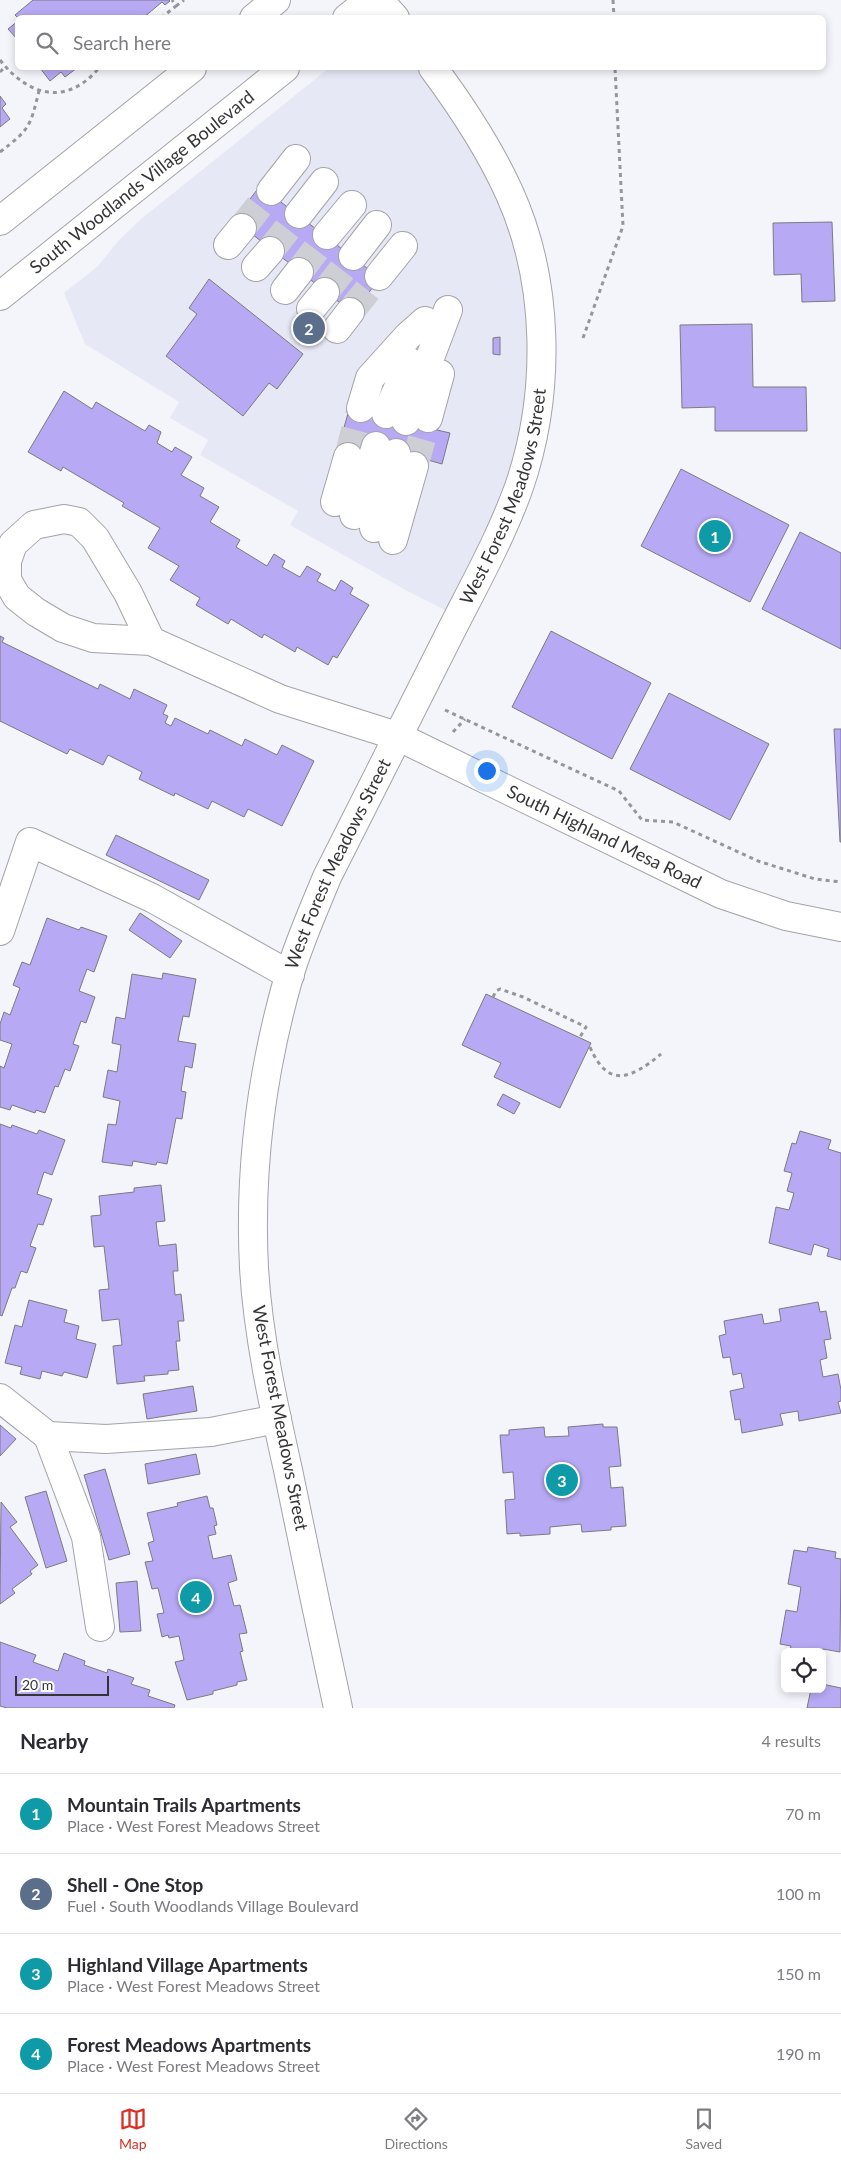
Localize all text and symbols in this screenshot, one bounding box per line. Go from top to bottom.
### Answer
search box [15,15,826,70]
icon: search [33,29,61,57]
text: Search here [73,31,171,54]
street label: South Woodlands Village Boulevard [25,85,258,278]
pin: 2 [293,309,325,347]
street label: West Forest Meadows Street [455,387,550,608]
pin: 1 [699,517,731,555]
street label: West Forest Meadows Street [280,754,395,972]
your location [474,758,500,784]
street label: South Highland Mesa Road [504,779,706,893]
street label: West Forest Meadows Street [248,1303,314,1533]
pin: 3 [546,1461,578,1499]
pin: 4 [180,1578,212,1616]
map controls [781,1648,826,1693]
button: locate [781,1648,826,1693]
scale bar [15,1673,109,1696]
text: 20 m [22,1676,53,1693]
text: Nearby [20,1728,88,1753]
text: 4 results [761,1731,821,1750]
text: Mountain Trails Apartments [67,1793,301,1816]
text: 1 [31,1804,41,1823]
text: 70 m [785,1804,821,1823]
text: Place · West Forest Meadows Street [67,1816,320,1835]
text: Shell - One Stop [67,1873,203,1896]
text: 2 [31,1884,41,1903]
text: 100 m [776,1884,821,1903]
text: Fuel · South Woodlands Village Boulevard [67,1896,359,1915]
text: Highland Village Apartments [67,1953,308,1976]
text: 3 [31,1964,41,1983]
text: 150 m [776,1964,821,1983]
text: Place · West Forest Meadows Street [67,1976,320,1995]
text: Forest Meadows Apartments [67,2033,311,2056]
text: 4 [31,2044,41,2063]
text: 190 m [776,2044,821,2063]
text: Place · West Forest Meadows Street [67,2056,320,2075]
tab: Map [119,2105,147,2152]
tab: Directions [385,2105,448,2152]
tab: Saved [686,2105,722,2152]

